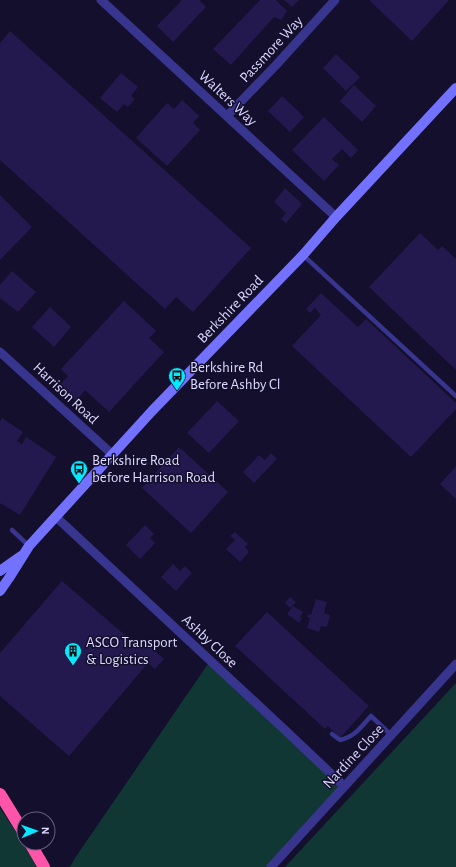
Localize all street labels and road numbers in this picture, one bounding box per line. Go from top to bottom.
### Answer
street label: Passmore Way [237,13,306,85]
street label: Walters Way [196,68,260,129]
street label: Berkshire Road [195,272,266,346]
street label: Harrison Road [30,360,101,427]
street label: Ashby Close [179,612,240,671]
street label: Nardine Close [320,721,387,791]

